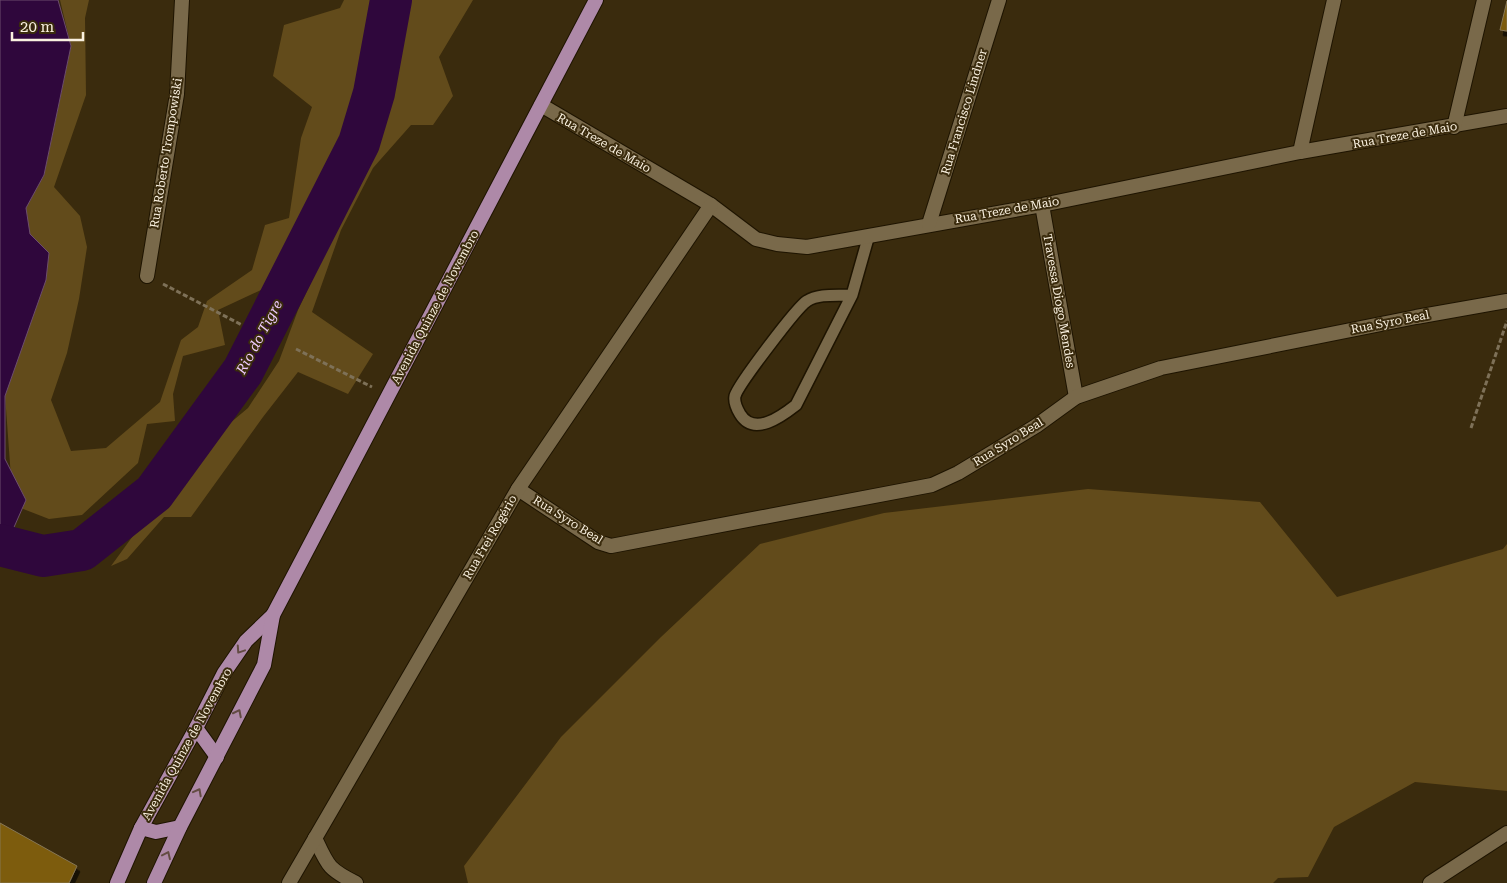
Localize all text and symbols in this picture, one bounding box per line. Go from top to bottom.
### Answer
scale bar [12,10,84,42]
text: 20 m [20,18,55,36]
street label: Rua Francisco Lindner [938,47,990,176]
street label: Rua Roberto Trompowiski [147,77,185,229]
street label: Rua Treze de Maio [555,110,653,176]
street label: Rua Treze de Maio [1352,119,1458,151]
street label: Rua Treze de Maio [954,194,1060,226]
street label: Avenida Quinze de Novembro [388,228,482,386]
street label: Travessa Diogo Mendes [1040,233,1078,369]
water label: Rio do Tigre [232,297,285,377]
street label: Rua Syro Beal [1350,307,1431,336]
street label: Rua Syro Beal [971,415,1046,469]
street label: Rua Frei Rogério [460,492,520,582]
street label: Rua Syro Beal [531,493,606,547]
one-way arrow [237,644,246,654]
street label: Avenida Quinze de Novembro [139,665,235,823]
one-way arrow [232,710,242,719]
one-way arrow [192,788,202,797]
one-way arrow [160,851,171,860]

